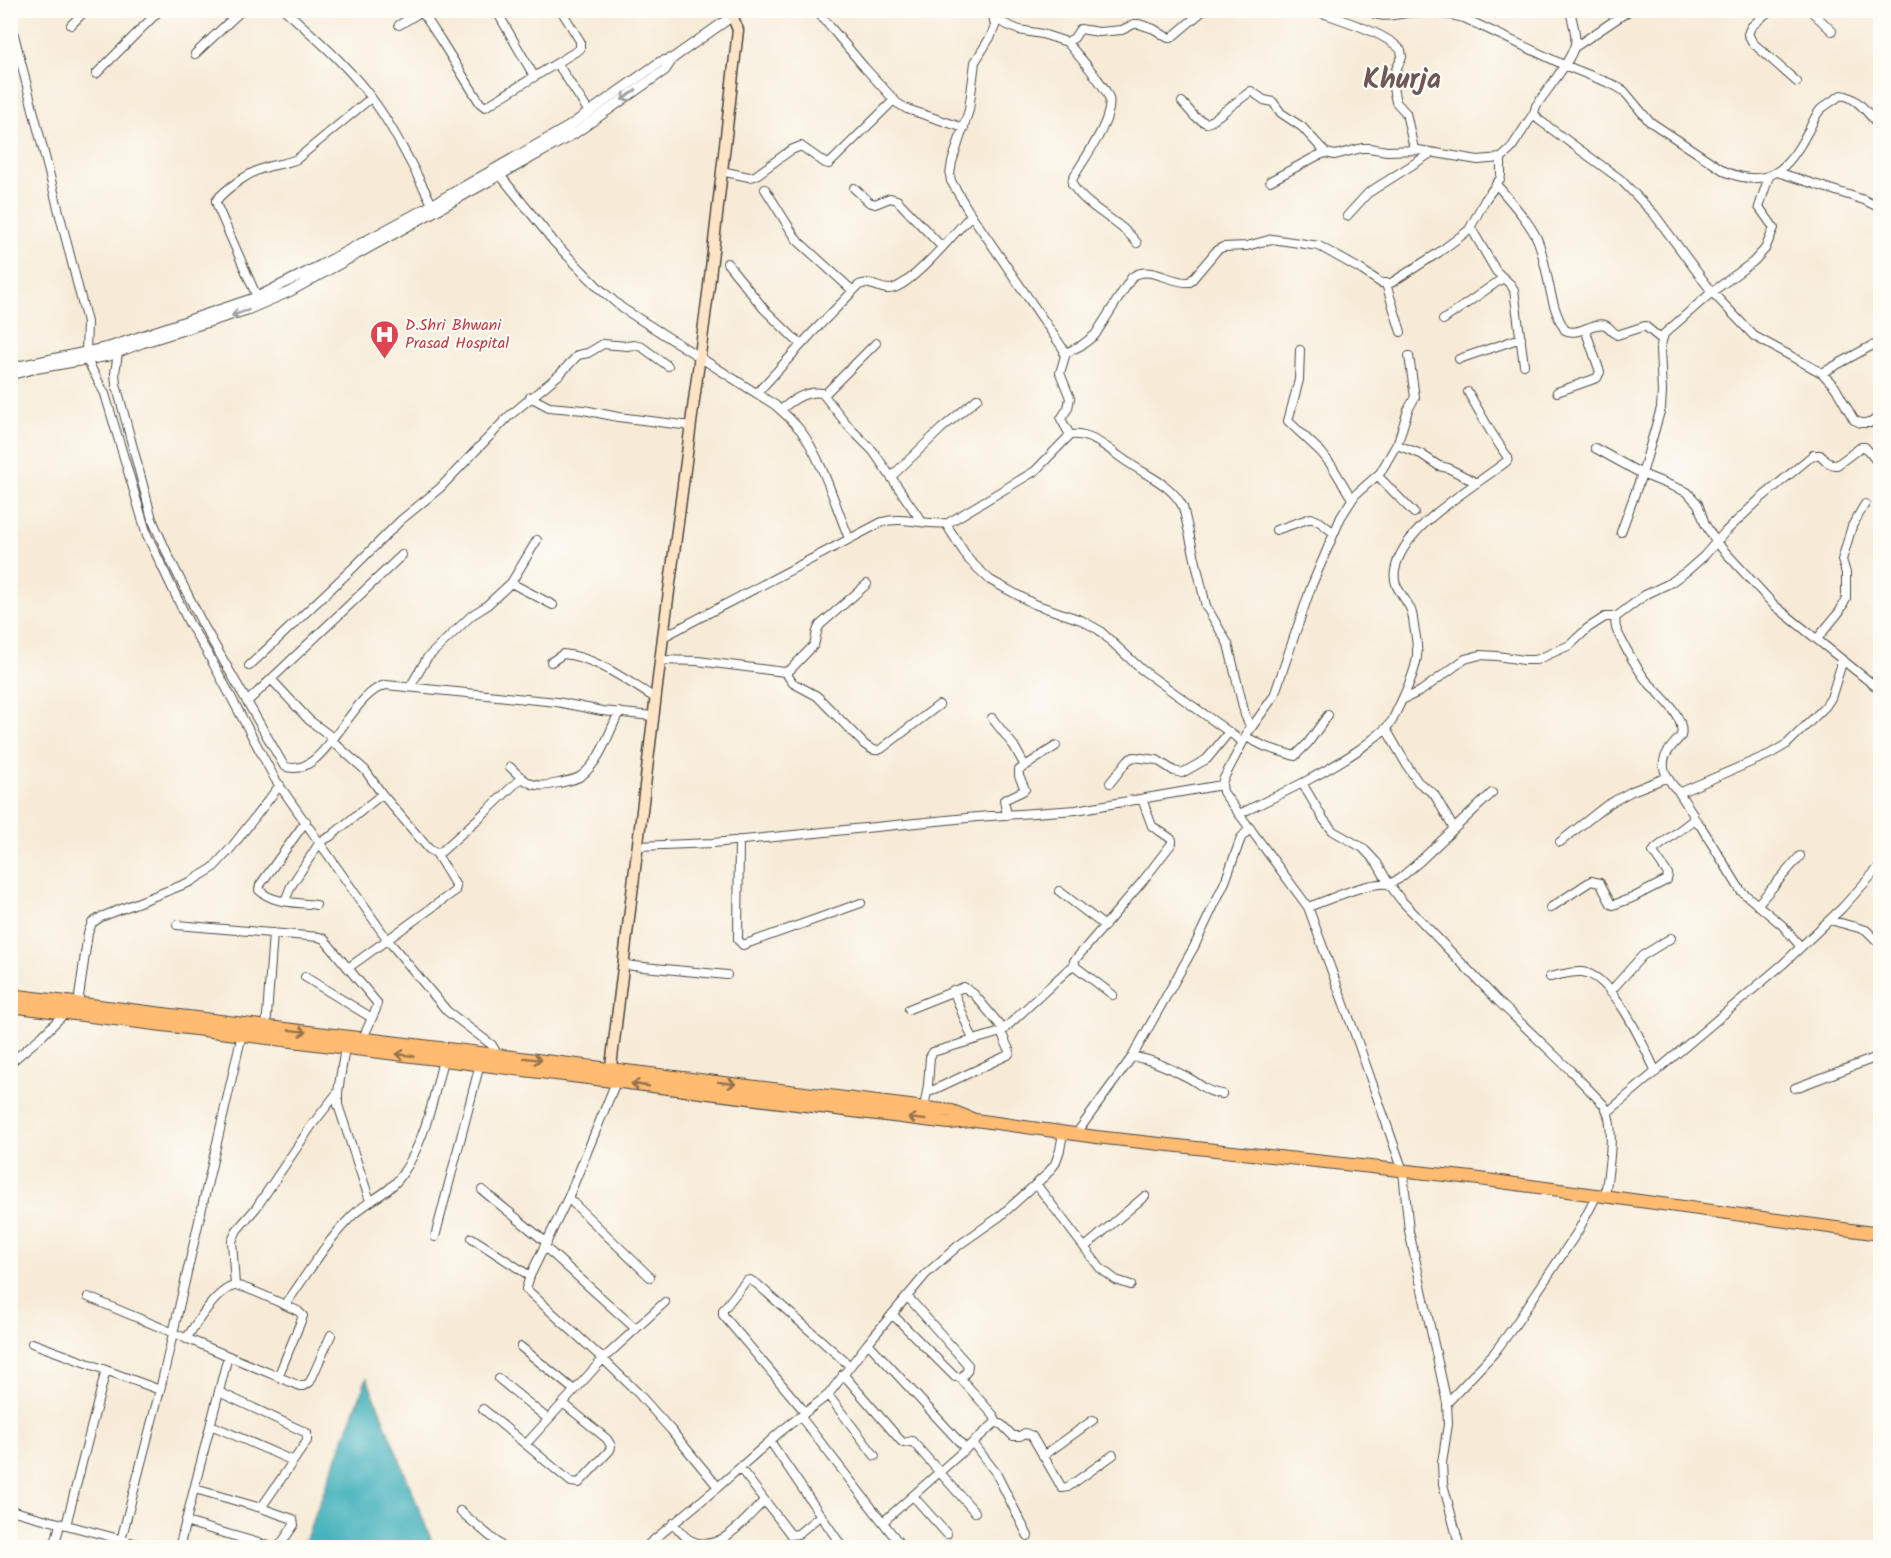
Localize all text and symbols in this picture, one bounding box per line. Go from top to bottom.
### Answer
district label: Khurja [1363,58,1441,103]
one-way arrow [622,89,638,101]
one-way arrow [231,308,250,319]
place label: D.Shri Bhwani Prasad Hospital [405,313,509,356]
hospital icon: D.Shri Bhwani Prasad Hospital [368,318,400,360]
one-way arrow [287,1025,307,1036]
one-way arrow [395,1049,415,1060]
one-way arrow [523,1054,543,1065]
one-way arrow [716,1078,736,1089]
one-way arrow [630,1080,650,1091]
one-way arrow [907,1113,927,1124]

